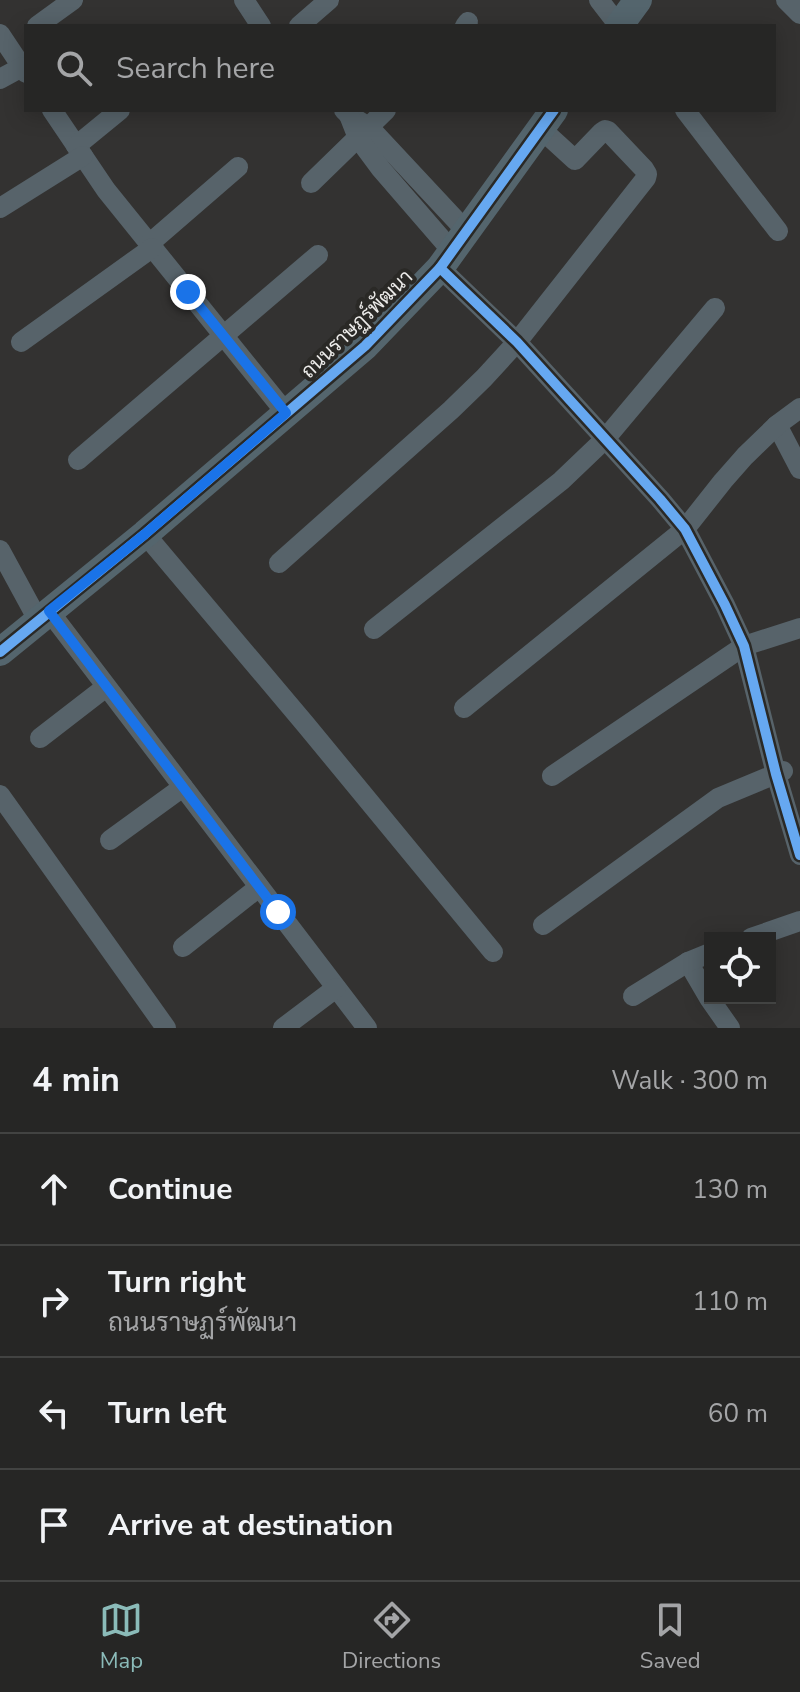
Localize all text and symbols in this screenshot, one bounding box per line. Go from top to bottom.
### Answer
search box [24,24,776,112]
icon: search [52,46,96,90]
text: Search here [116,48,275,89]
street label: ถนนราษฏร์พัฒนา [295,263,419,384]
route end [170,274,206,310]
route start [260,894,296,930]
map controls [704,932,776,1004]
button: locate [704,932,776,1004]
text: 4 min [32,1057,120,1103]
text: Walk · 300 m [611,1063,768,1098]
icon: ahead [32,1167,76,1211]
text: Continue [108,1169,233,1210]
text: 130 m [692,1172,768,1207]
text: Turn right [108,1262,246,1303]
icon: right [32,1279,76,1323]
text: 110 m [692,1284,768,1319]
text: ถนนราษฏร์พัฒนา [108,1305,297,1340]
icon: left [32,1391,76,1435]
text: Turn left [108,1393,226,1434]
text: 60 m [708,1396,768,1431]
icon: arrive [32,1503,76,1547]
text: Arrive at destination [108,1505,393,1546]
tab: Map [99,1598,143,1676]
tab: Directions [342,1598,441,1676]
tab: Saved [640,1598,701,1676]

